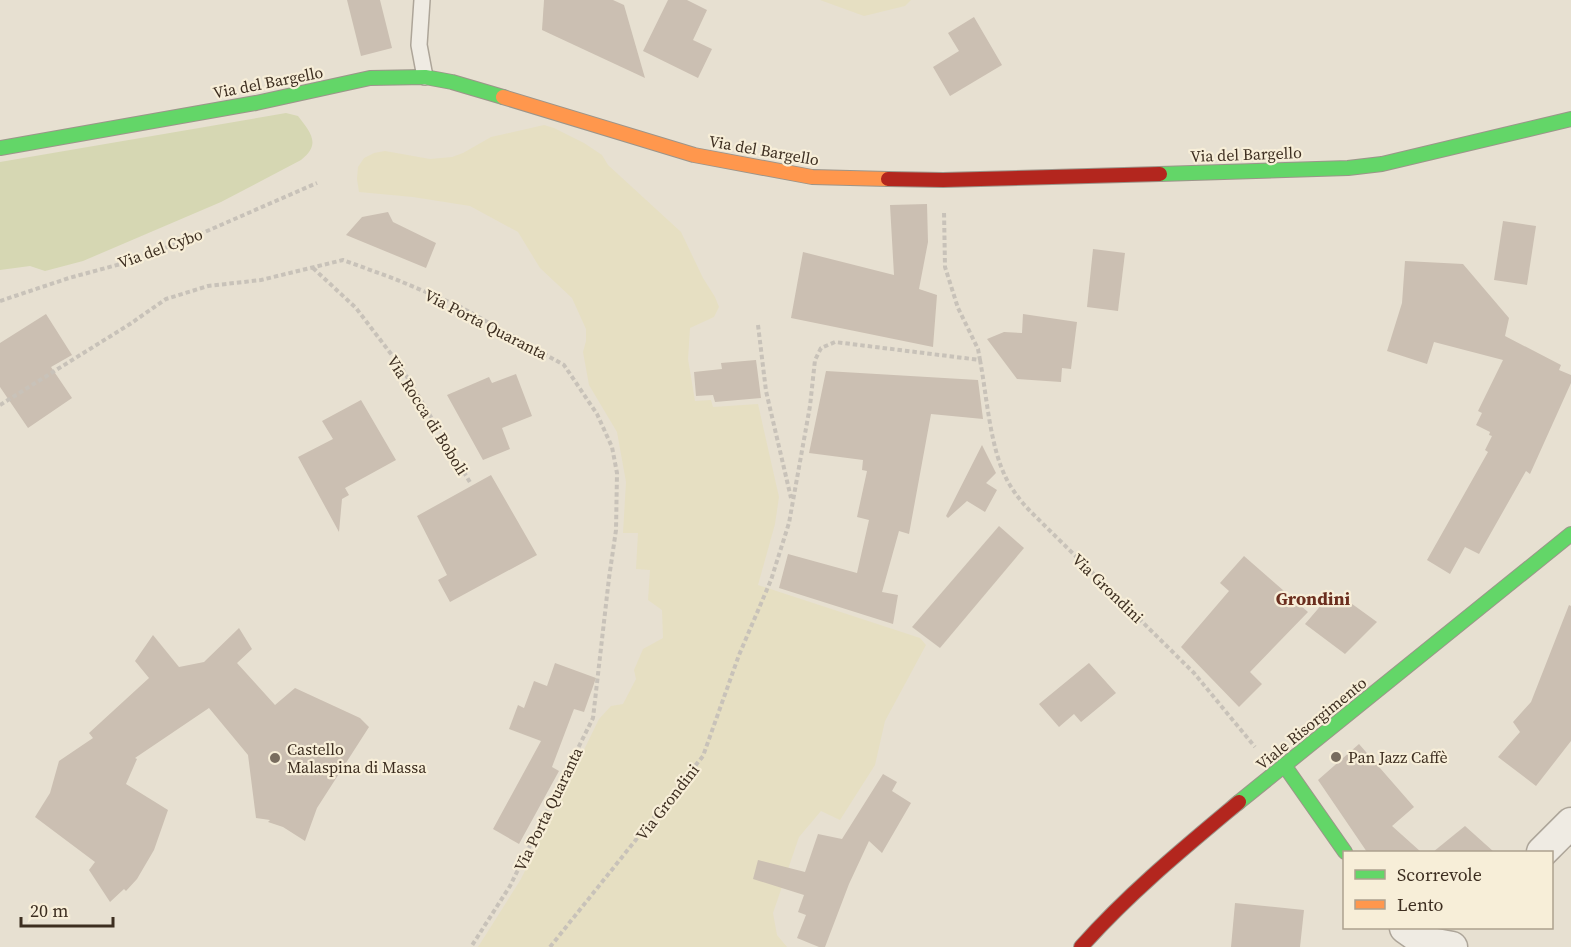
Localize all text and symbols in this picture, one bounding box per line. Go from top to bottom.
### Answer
street label: Via del Bargello [211,61,325,103]
street label: Via del Bargello [707,129,821,171]
street label: Via del Bargello [1190,141,1302,167]
street label: Via del Cybo [115,222,206,273]
street label: Via Porta Quaranta [421,283,552,365]
street label: Via Rocca di Boboli [382,351,474,479]
street label: Via Grondini [1068,548,1149,628]
district label: Grondini [1276,586,1351,611]
street label: Viale Risorgimento [1251,671,1371,775]
place label: Castello Malaspina di Massa [287,738,427,778]
street label: Via Porta Quaranta [508,743,588,875]
place label: Pan Jazz Caffè [1348,746,1448,768]
marker: Pan Jazz Caffè [1329,750,1343,764]
marker: Castello Malaspina di Massa [268,751,282,765]
street label: Via Grondini [630,759,704,845]
legend [1343,851,1553,929]
text: Scorrevole [1397,862,1482,887]
scale bar [21,890,112,928]
text: Lento [1397,892,1444,917]
text: 20 m [30,898,68,923]

